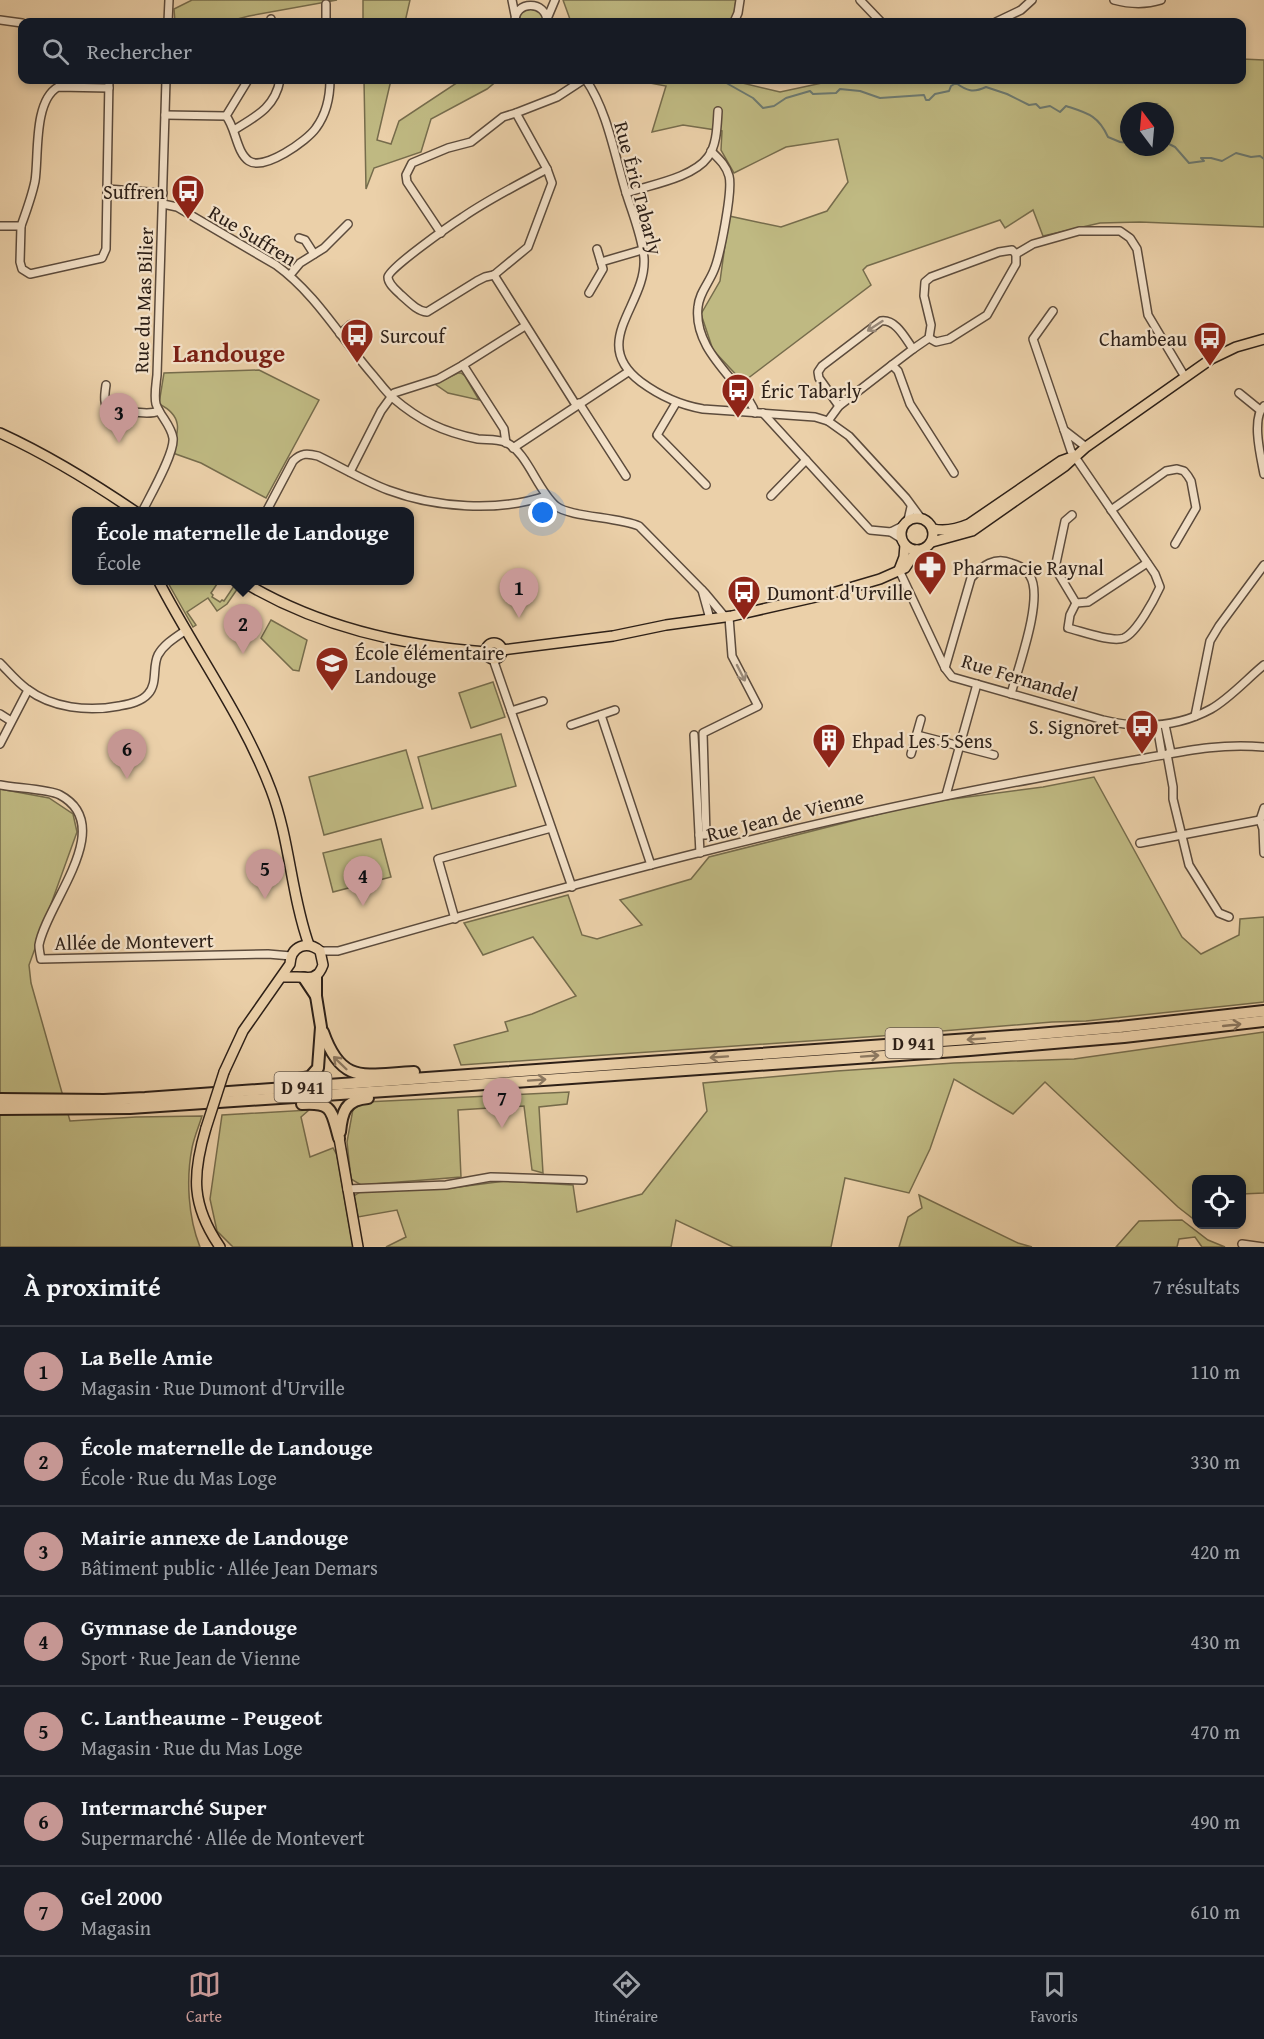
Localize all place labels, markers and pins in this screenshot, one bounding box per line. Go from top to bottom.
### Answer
bus stop icon: Suffren [170,173,206,220]
place label: Suffren [103,177,165,206]
bus stop icon: Surcouf [339,317,375,364]
bus stop icon: Chambeau [1192,320,1228,367]
place label: Surcouf [380,321,447,350]
place label: Chambeau [1099,324,1187,353]
bus stop icon: Éric Tabarly [720,372,756,419]
place label: Éric Tabarly [761,376,862,405]
pin: 3 [100,394,138,443]
pharmacy icon: Pharmacie Raynal [912,549,948,596]
place label: Pharmacie Raynal [953,553,1104,582]
pin: 1 [500,568,538,618]
bus stop icon: Dumont d'Urville [726,574,762,621]
place label: Dumont d'Urville [767,578,913,607]
pin: 2 [224,604,262,654]
place label: École élémentaire Landouge [355,638,504,690]
school or university icon: École élémentaire Landouge [314,645,350,692]
bus stop icon: S. Signoret [1124,708,1160,755]
place label: S. Signoret [1029,712,1119,741]
building icon: Ehpad Les 5 Sens [811,722,847,769]
place label: Ehpad Les 5 Sens [852,726,993,755]
pin: 6 [108,730,146,779]
pin: 5 [246,850,284,899]
pin: 4 [344,856,382,906]
pin: 7 [482,1078,522,1128]

